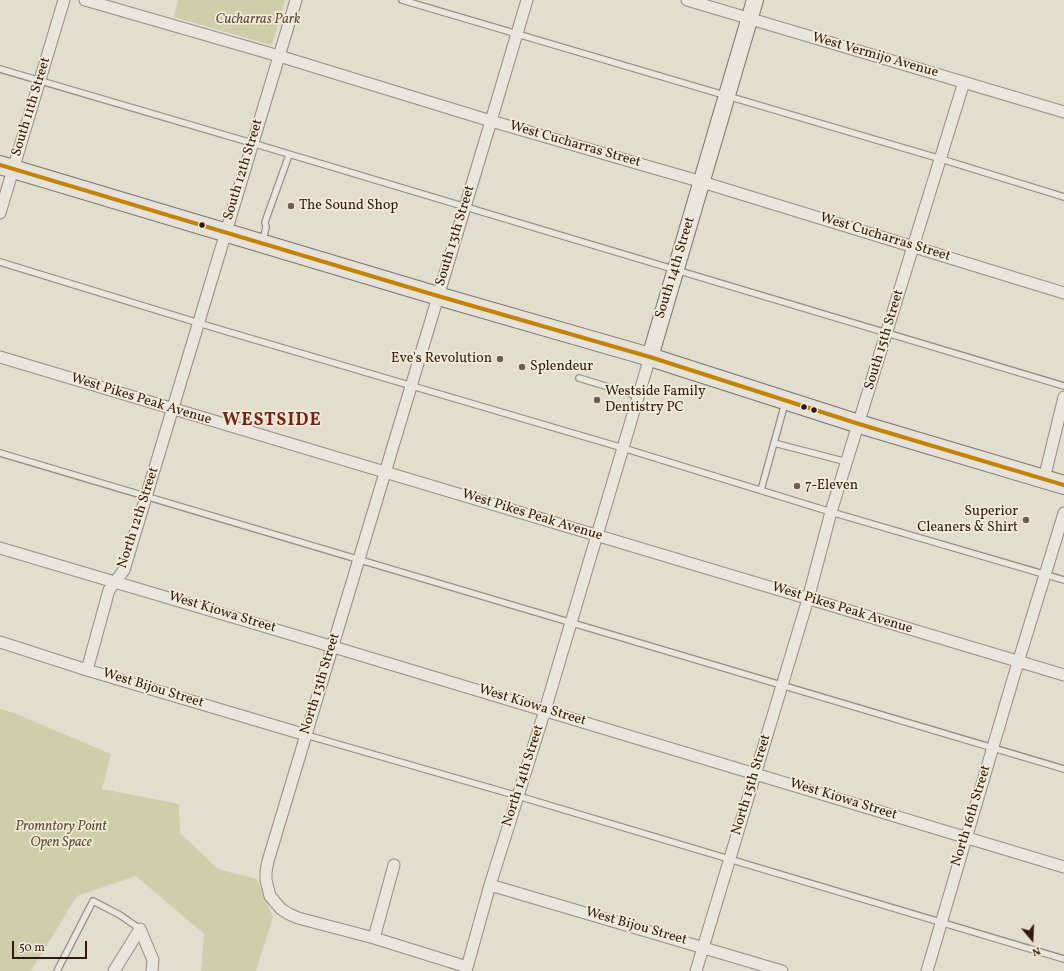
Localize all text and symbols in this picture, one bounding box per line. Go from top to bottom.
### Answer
park label: Cucharras Park [215,12,301,28]
street label: West Vermijo Avenue [810,30,940,82]
street label: South 11th Street [9,55,55,159]
street label: South 12th Street [221,117,267,223]
street label: West Cucharras Street [507,118,643,172]
street label: South 13th Street [433,184,479,288]
place label: The Sound Shop [299,198,398,214]
marker: The Sound Shop [286,201,296,211]
street label: West Cucharras Street [818,210,952,266]
street label: South 14th Street [653,215,699,321]
unlabelled marker [197,220,207,230]
street label: South 15th Street [862,288,908,392]
place label: Eve's Revolution [391,351,492,367]
marker: Eve's Revolution [495,354,505,364]
place label: Splendeur [530,359,593,375]
marker: Splendeur [517,362,527,372]
street label: West Pikes Peak Avenue [69,371,213,429]
place label: Westside Family Dentistry PC [605,384,705,416]
marker: Westside Family Dentistry PC [592,395,602,405]
unlabelled marker [799,402,809,412]
unlabelled marker [809,405,819,415]
district label: WESTSIDE [222,411,322,433]
street label: North 12th Street [115,465,163,571]
place label: 7-Eleven [805,478,858,494]
marker: 7-Eleven [792,481,802,491]
street label: West Pikes Peak Avenue [460,487,604,545]
place label: Superior Cleaners & Shirt [917,504,1018,536]
marker: Superior Cleaners & Shirt [1021,515,1031,525]
street label: West Pikes Peak Avenue [770,580,914,638]
street label: West Kiowa Street [166,589,278,637]
street label: North 13th Street [298,631,344,737]
street label: West Bijou Street [100,666,206,712]
street label: West Kiowa Street [476,682,588,730]
street label: North 14th Street [500,723,548,829]
street label: North 15th Street [729,732,775,838]
street label: North 16th Street [949,763,995,869]
street label: West Kiowa Street [787,776,899,824]
park label: Promntory Point Open Space [15,819,107,852]
street label: West Bijou Street [583,904,689,950]
north arrow [1012,919,1052,959]
scale bar [14,933,89,959]
text: 50 m [19,940,45,956]
text: N [1030,942,1042,959]

